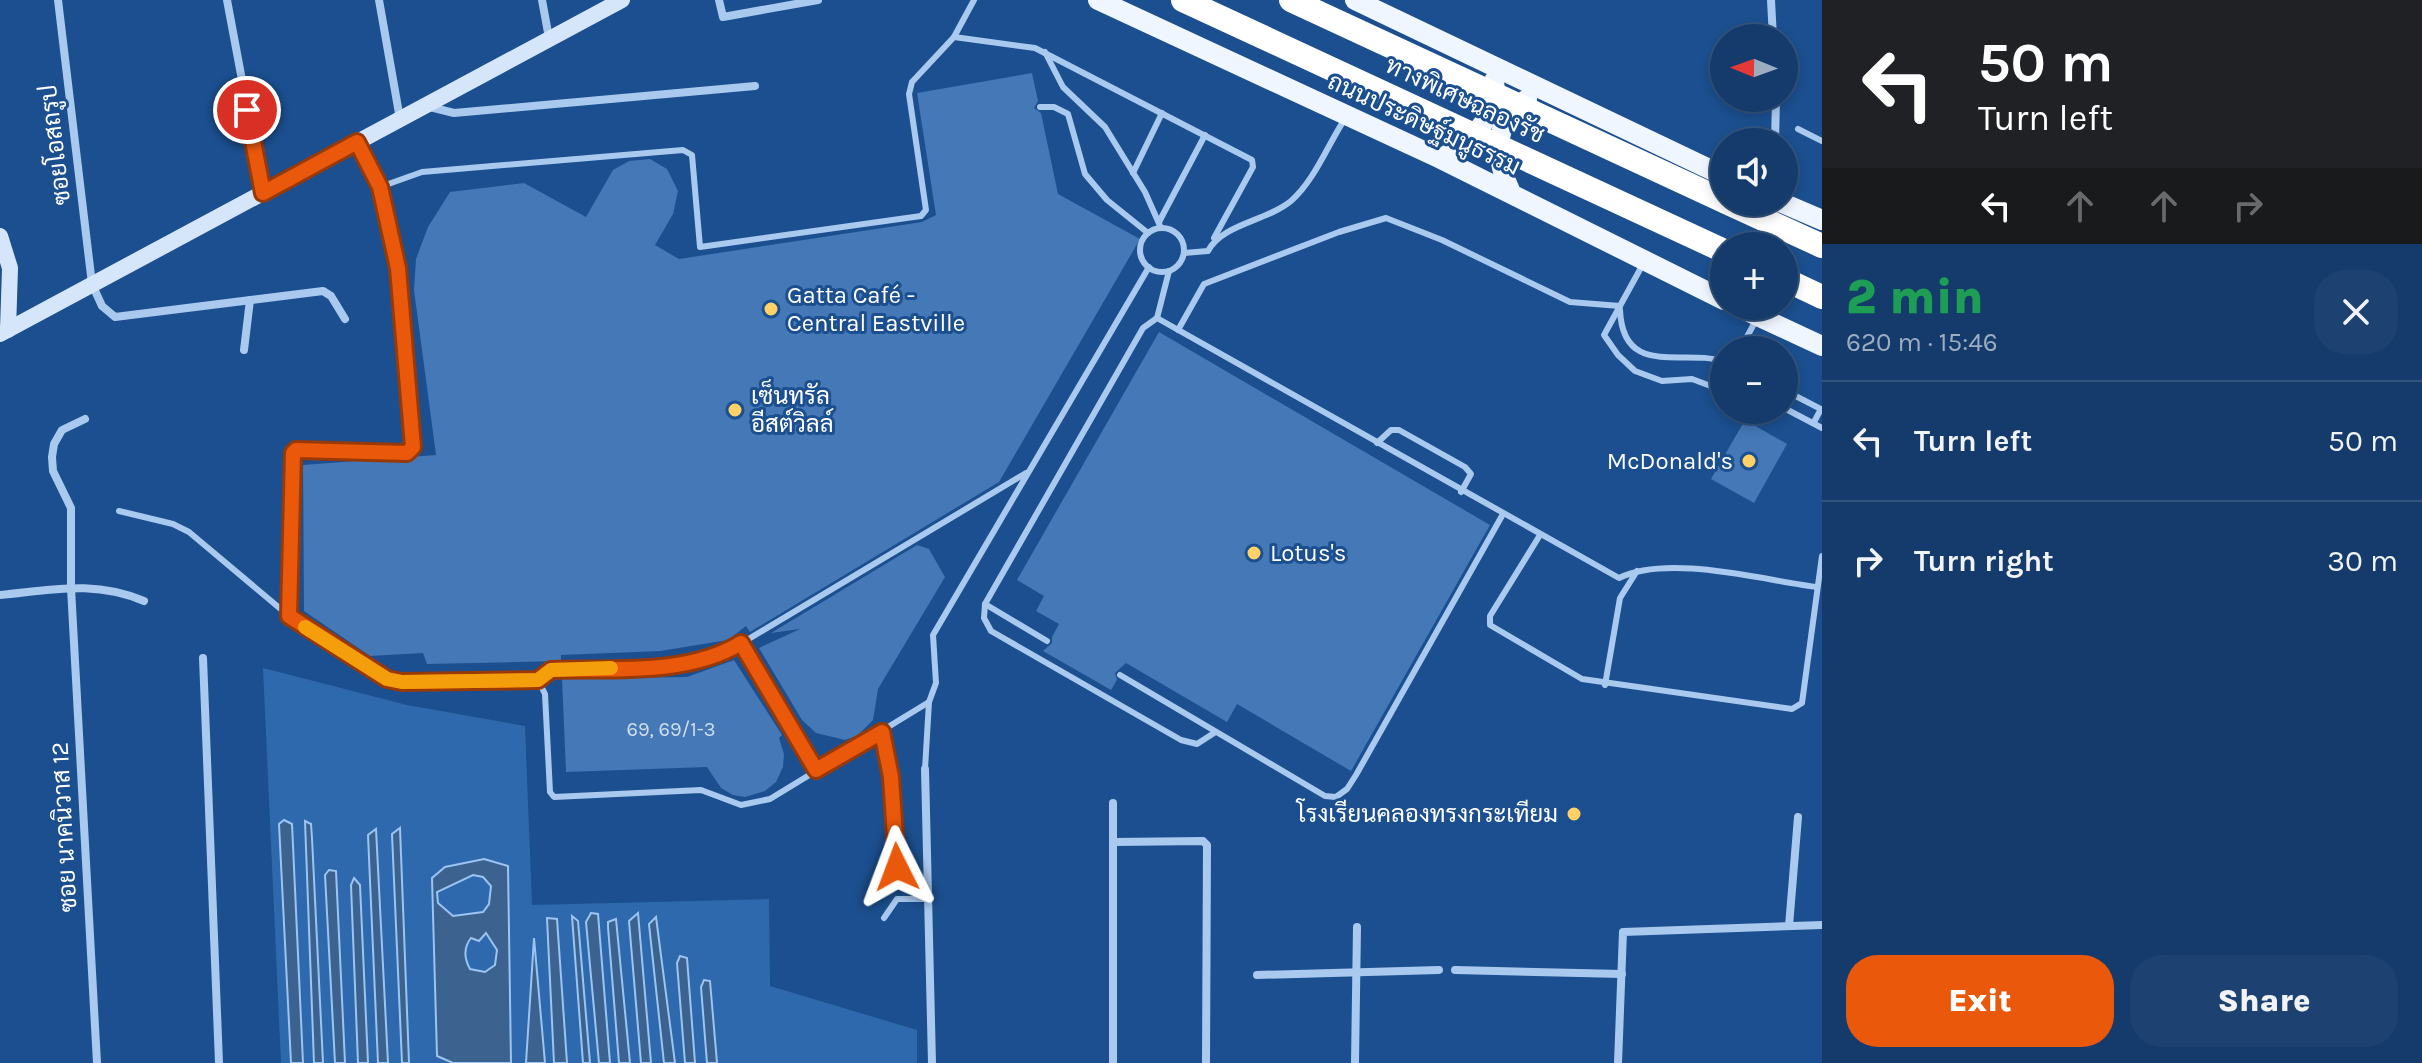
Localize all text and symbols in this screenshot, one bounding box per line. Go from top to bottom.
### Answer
north arrow [1710,24,1798,112]
map controls [1710,24,1798,424]
text: 50 m [1978,30,2113,95]
icon: left [1846,32,1950,136]
street label: ทางพิเศษฉลองรัช [1381,51,1549,149]
street label: ถนนประดิษฐ์มนูธรรม [1322,65,1526,184]
pin [213,76,281,144]
street label: ซอยโอสถรูป [32,83,79,207]
icon: arrive [225,88,269,132]
text: Turn left [1978,97,2113,139]
button: sound [1710,128,1798,216]
icon: left [1974,184,2018,228]
icon: ahead [2058,184,2102,228]
icon: ahead [2142,184,2186,228]
icon: right [2226,184,2270,228]
button: + [1710,232,1798,320]
text: 2 min [1846,269,1984,325]
button: close [2314,270,2398,354]
place label: Gatta Café - Central Eastville [787,281,965,337]
marker: Gatta Café - Central Eastville [762,300,780,318]
text: 620 m · 15:46 [1846,327,1998,358]
button: − [1710,336,1798,424]
place label: เซ็นทรัล อีสต์วิลล์ [751,379,834,438]
marker: เซ็นทรัล อีสต์วิลล์ [726,401,744,419]
icon: left [1846,419,1890,463]
text: Turn left [1914,423,2032,459]
text: 50 m [2328,423,2398,459]
place label: McDonald's [1607,447,1733,475]
marker: McDonald's [1740,452,1758,470]
place label: Lotus's [1270,539,1346,567]
icon: right [1846,539,1890,583]
text: Turn right [1914,543,2054,579]
text: 30 m [2327,543,2398,579]
marker: Lotus's [1245,544,1263,562]
house number: 69, 69/1-3 [626,718,716,741]
street label: ซอย นาคนิวาส 12 [46,741,82,913]
place label: โรงเรียนคลองทรงกระเทียม [1295,798,1558,828]
marker: โรงเรียนคลองทรงกระเทียม [1565,805,1583,823]
position arrow [855,825,939,909]
button: Exit [1846,955,2114,1047]
button: Share [2130,955,2398,1047]

